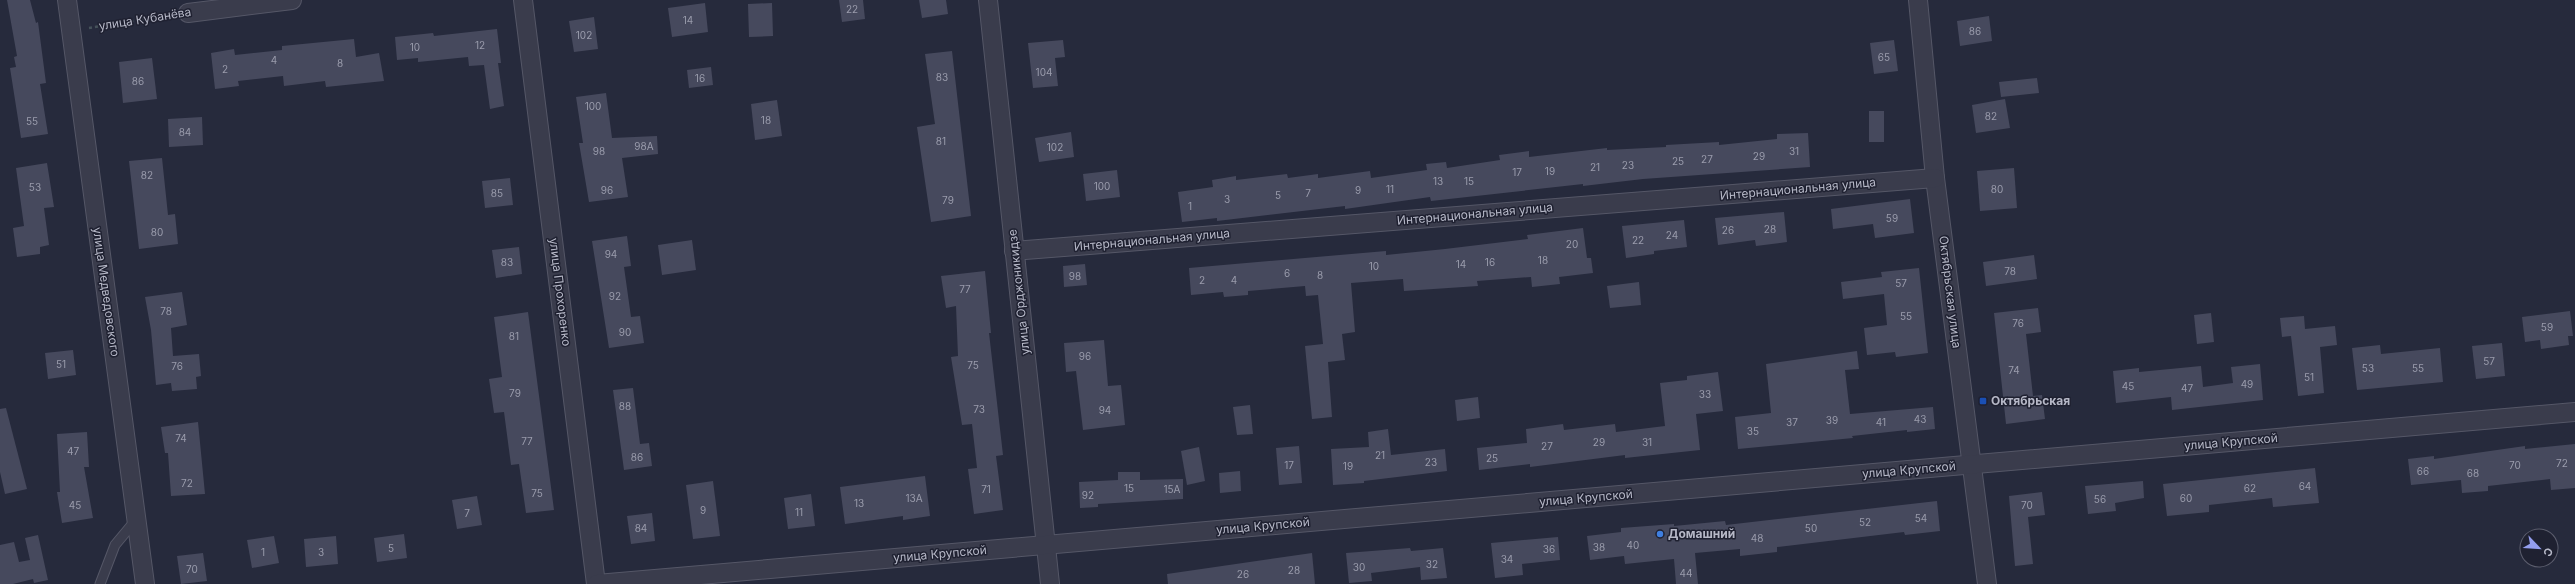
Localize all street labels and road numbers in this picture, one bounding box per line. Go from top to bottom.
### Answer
street label: улица Кубанёва [98,4,192,33]
street label: Интернациональная улица [1719,174,1877,203]
street label: Интернациональная улица [1396,199,1554,228]
street label: Интернациональная улица [1073,225,1231,254]
street label: улица Медведовского [90,226,123,358]
street label: улица Орджоникидзе [1004,228,1033,356]
street label: Октябрьская улица [1936,235,1965,349]
street label: улица Прохоренко [546,237,575,347]
street label: улица Крупской [2184,430,2278,453]
street label: улица Крупской [1862,458,1956,481]
street label: улица Крупской [1539,486,1633,509]
street label: улица Крупской [1216,514,1310,537]
street label: улица Крупской [893,542,987,565]

